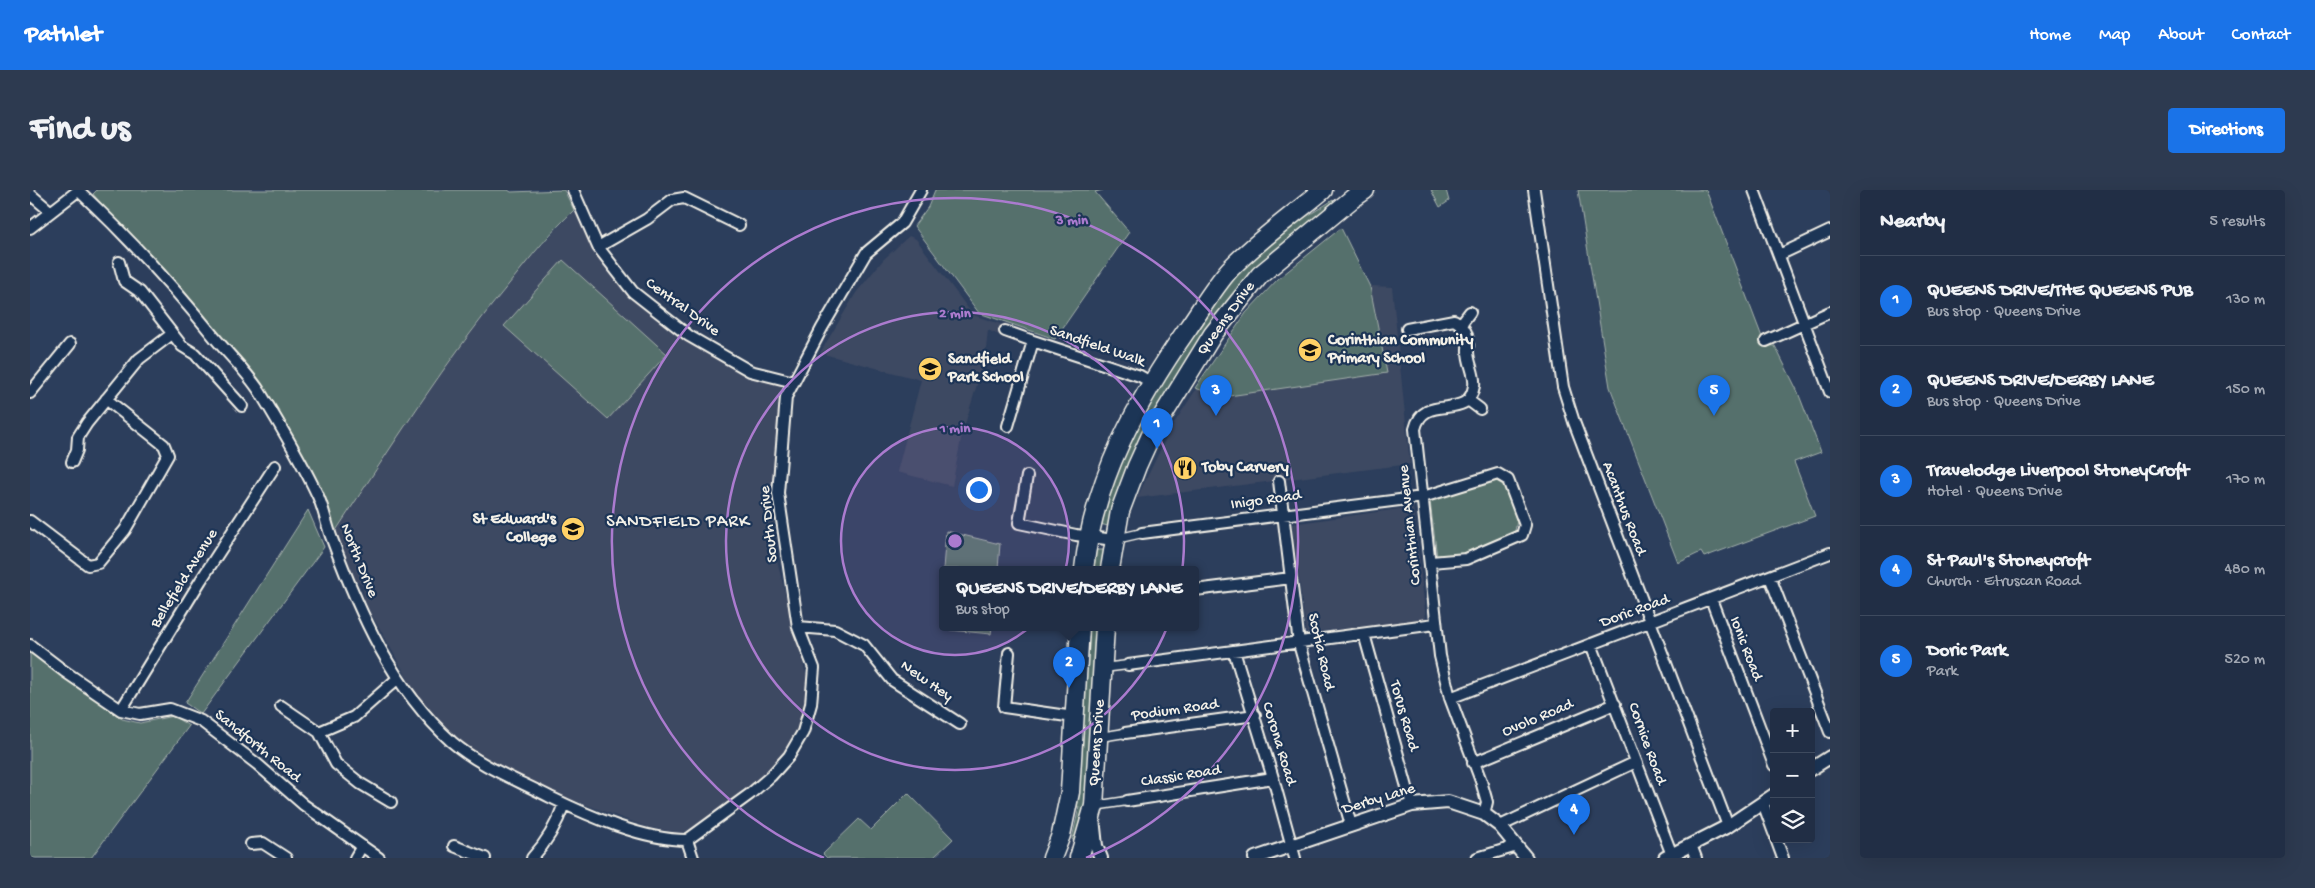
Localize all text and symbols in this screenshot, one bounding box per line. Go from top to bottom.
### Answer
text: Pathlet [25,21,102,50]
text: Home [2029,25,2071,46]
text: Map [2099,25,2130,46]
text: About [2158,25,2204,46]
text: Contact [2232,25,2290,46]
button: Directions [2168,108,2285,153]
text: Find us [30,110,130,151]
text: Nearby [1880,210,1945,235]
text: 3 min [1055,212,1089,230]
text: 5 results [2210,213,2265,232]
street label: Central Drive [641,275,724,342]
street label: Queens Drive [1194,278,1261,360]
text: QUEENS DRIVE/THE QUEENS PUB [1927,280,2193,303]
text: 1 [1893,291,1899,310]
text: 130 m [2226,291,2265,310]
text: Bus stop · Queens Drive [1927,303,2081,322]
text: 2 min [939,305,972,323]
street label: Sandfield Walk [1047,322,1149,373]
place label: Corinthian Community Primary School [1327,332,1473,369]
school or university icon: Corinthian Community Primary School [1297,337,1323,363]
place label: Sandfield Park School [947,350,1024,388]
school or university icon: Sandfield Park School [917,356,943,382]
text: QUEENS DRIVE/DERBY LANE [1927,370,2154,393]
pin: 3 [1200,375,1232,416]
pin: 5 [1698,375,1730,416]
text: 2 [1892,381,1900,400]
text: 150 m [2226,381,2265,400]
text: Bus stop · Queens Drive [1927,393,2081,412]
pin: 1 [1141,408,1173,449]
text: 1 min [939,420,971,438]
restaurant icon: Toby Carvery [1172,455,1198,481]
place label: Toby Carvery [1200,459,1289,478]
street label: Acanthus Road [1596,460,1650,560]
text: Travelodge Liverpool StoneyCroft [1927,460,2189,483]
street label: Corinthian Avenue [1395,463,1427,586]
text: 3 [1892,471,1900,490]
text: 170 m [2226,471,2265,490]
your location [966,477,992,503]
text: Hotel · Queens Drive [1927,483,2062,502]
street label: South Drive [756,484,783,563]
street label: Inigo Road [1229,486,1304,515]
place label: St Edward's College [473,511,557,548]
district label: SANDFIELD PARK [606,512,751,533]
school or university icon: St Edward's College [560,516,586,542]
street label: North Drive [335,521,382,602]
street label: Bellefield Avenue [146,525,223,633]
centre of rings [946,532,964,550]
text: St Paul's Stoneycroft [1927,550,2090,573]
text: 4 [1892,561,1900,580]
text: 480 m [2224,561,2265,580]
popup [939,566,1199,631]
text: Church · Etruscan Road [1927,573,2080,592]
text: QUEENS DRIVE/DERBY LANE [956,578,1182,601]
street label: Doric Road [1597,590,1674,634]
text: Bus stop [956,601,1010,620]
street label: Scotia Road [1302,611,1338,694]
street label: Ionic Road [1724,614,1767,685]
text: Doric Park [1927,640,2007,663]
pin: 2 [1053,647,1085,688]
text: 5 [1892,651,1900,670]
text: 520 m [2225,651,2265,670]
street label: New Hey [896,657,956,707]
text: Park [1927,663,1958,682]
street label: Torus Road [1384,678,1423,755]
street label: Podium Road [1129,695,1221,727]
street label: Ovolo Road [1500,695,1578,743]
street label: Queens Drive [1085,698,1111,787]
street label: Corona Road [1256,700,1300,790]
street label: Cornice Road [1622,700,1670,789]
street label: Sandforth Road [210,706,305,789]
map controls [1770,708,1815,843]
button: + [1770,708,1815,753]
button: − [1770,753,1815,798]
street label: Classic Road [1140,761,1224,793]
street label: Derby Lane [1339,780,1418,820]
pin: 4 [1558,794,1590,835]
button: layers [1770,798,1815,843]

